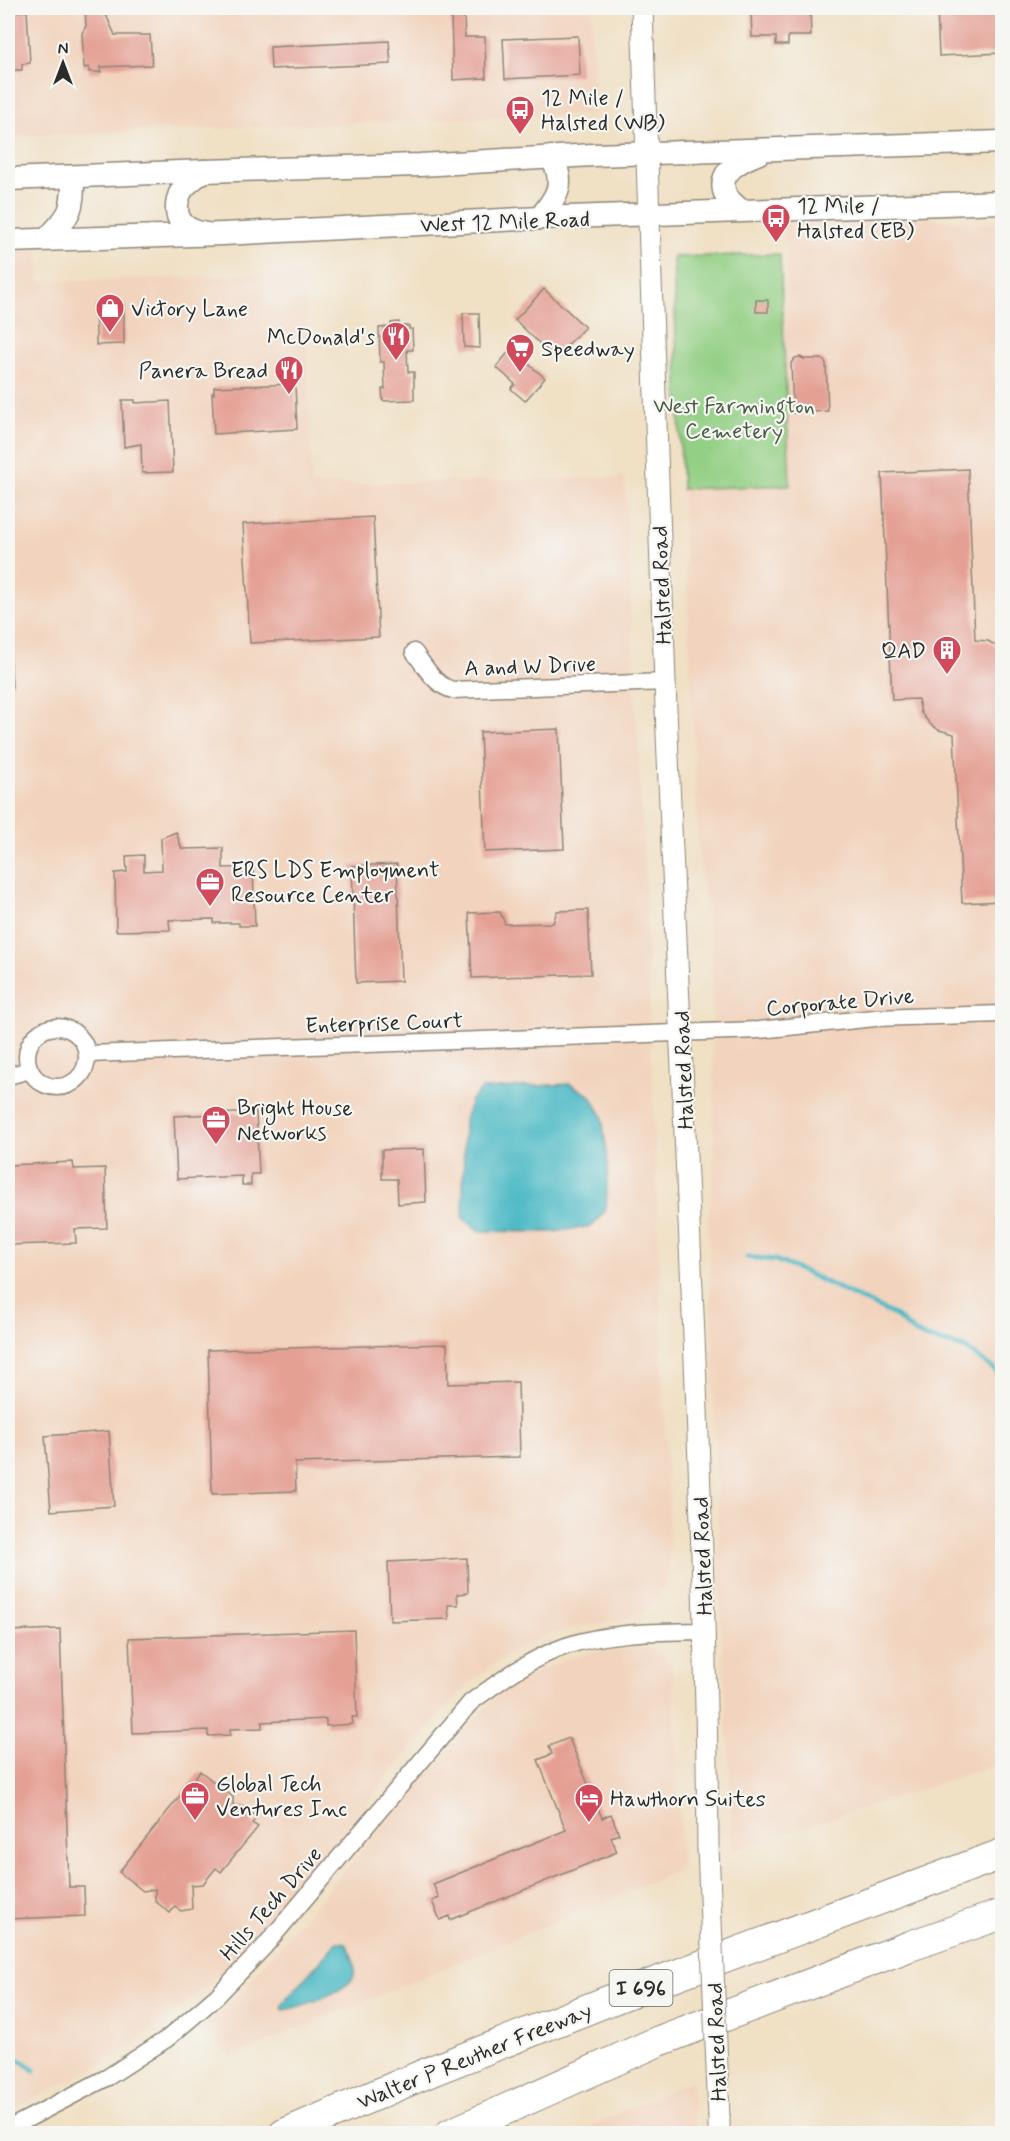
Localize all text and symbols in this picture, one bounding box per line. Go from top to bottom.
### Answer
north arrow [33,33,93,93]
text: N [58,39,68,60]
place label: 12 Mile / Halsted (WB) [541,85,665,138]
bus stop icon: 12 Mile / Halsted (WB) [504,94,536,136]
place label: 12 Mile / Halsted (EB) [797,193,914,246]
bus stop icon: 12 Mile / Halsted (EB) [760,202,792,244]
street label: West 12 Mile Road [420,206,590,240]
shop icon: Victory Lane [94,292,126,334]
place label: Victory Lane [131,296,248,324]
restaurant icon: McDonald's [380,320,412,362]
place label: McDonald's [267,324,375,352]
supermarket icon: Speedway [504,332,536,374]
place label: Speedway [541,336,635,364]
restaurant icon: Panera Bread [273,354,305,396]
place label: Panera Bread [139,358,268,386]
park label: West Farmington Cemetery [653,393,815,446]
street label: Halsted Road [647,525,679,645]
building icon: QAD [931,634,963,676]
place label: QAD [881,638,926,666]
street label: A and W Drive [464,651,596,683]
place label: ERS LDS Employment Resource Center [231,857,439,910]
office icon: ERS LDS Employment Resource Center [194,866,226,908]
street label: Corporate Drive [765,983,915,1023]
street label: Enterprise Court [305,1007,463,1041]
street label: Halsted Road [669,1010,701,1130]
place label: Bright House Networks [237,1095,353,1148]
office icon: Bright House Networks [200,1104,232,1146]
street label: Halsted Road [688,1496,720,1616]
place label: Global Tech Ventures Inc [216,1771,347,1824]
office icon: Global Tech Ventures Inc [179,1780,211,1822]
hotel icon: Hawthorn Suites [573,1782,605,1824]
place label: Hawthorn Suites [610,1786,766,1814]
street label: Hills Tech Drive [214,1841,329,1967]
road number: I 696 [610,1970,672,2006]
street label: Halsted Road [702,1982,734,2102]
street label: Walter P Reuther Freeway [353,1997,596,2117]

